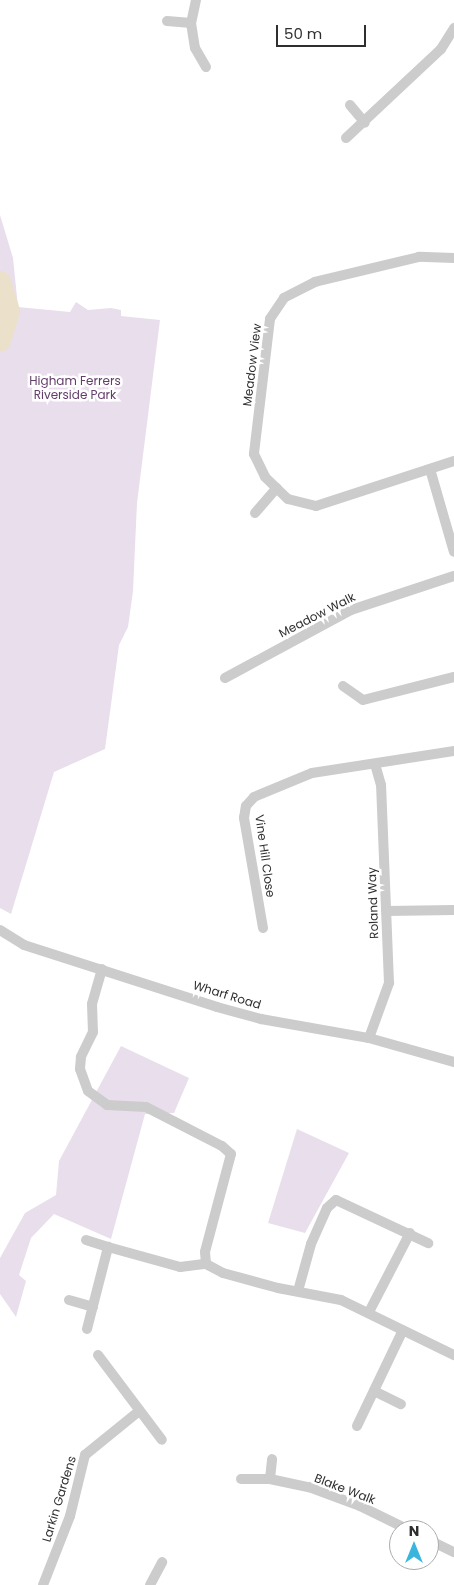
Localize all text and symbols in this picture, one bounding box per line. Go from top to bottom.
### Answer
scale bar [279,15,369,47]
text: 50 m [284,23,322,44]
street label: Meadow View [240,323,264,407]
park label: Higham Ferrers Riverside Park [29,374,121,402]
street label: Meadow Walk [276,590,358,640]
street label: Vine Hill Close [252,814,278,898]
street label: Roland Way [365,867,381,939]
street label: Wharf Road [191,978,263,1012]
street label: Larkin Gardens [39,1454,79,1544]
street label: Blake Walk [312,1471,378,1507]
north arrow [389,1520,439,1570]
text: N [409,1521,419,1541]

